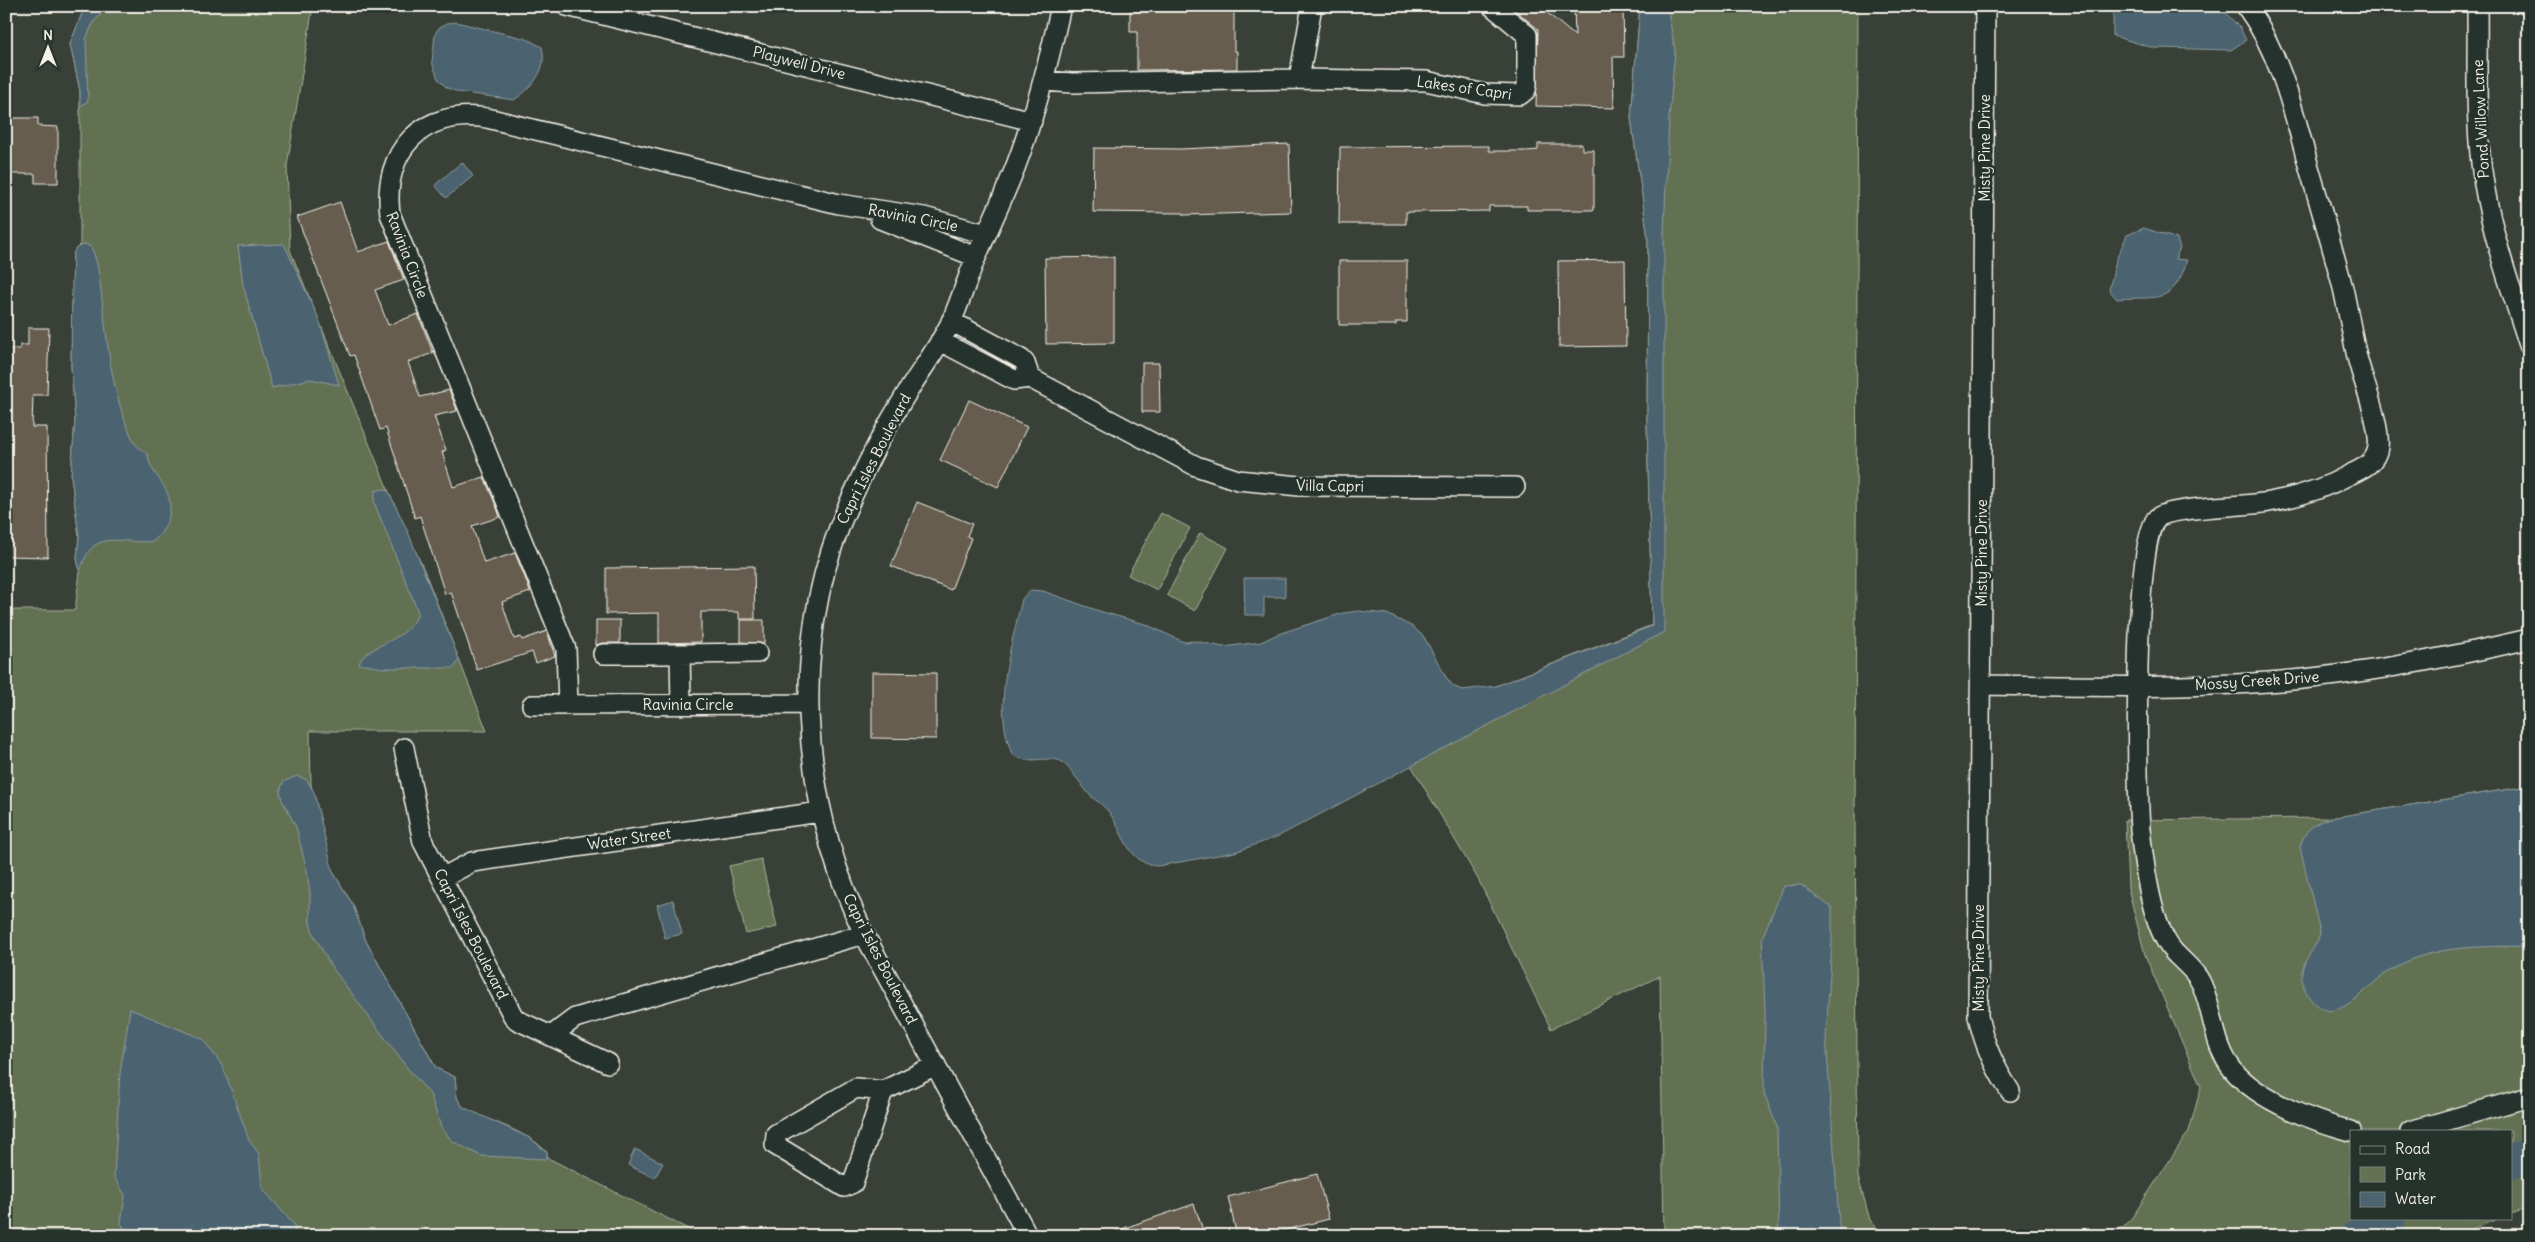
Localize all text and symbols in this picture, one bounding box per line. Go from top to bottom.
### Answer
north arrow [22,22,72,72]
text: N [43,26,53,44]
street label: Playwell Drive [751,42,848,83]
street label: Pond Willow Lane [2468,59,2493,179]
street label: Lakes of Capri [1415,71,1513,104]
street label: Misty Pine Drive [1975,94,1994,202]
street label: Ravinia Circle [867,199,960,236]
street label: Ravinia Circle [382,209,433,301]
street label: Capri Isles Boulevard [832,390,915,527]
street label: Villa Capri [1296,475,1364,496]
street label: Misty Pine Drive [1972,499,1991,607]
street label: Mossy Creek Drive [2194,667,2320,694]
street label: Ravinia Circle [642,695,734,714]
street label: Water Street [586,823,672,854]
street label: Capri Isles Boulevard [430,865,513,1002]
street label: Capri Isles Boulevard [839,890,922,1027]
street label: Misty Pine Drive [1969,904,1988,1012]
legend [2350,1130,2512,1220]
text: Road [2395,1139,2430,1158]
text: Park [2395,1165,2426,1184]
text: Water [2395,1189,2436,1208]

